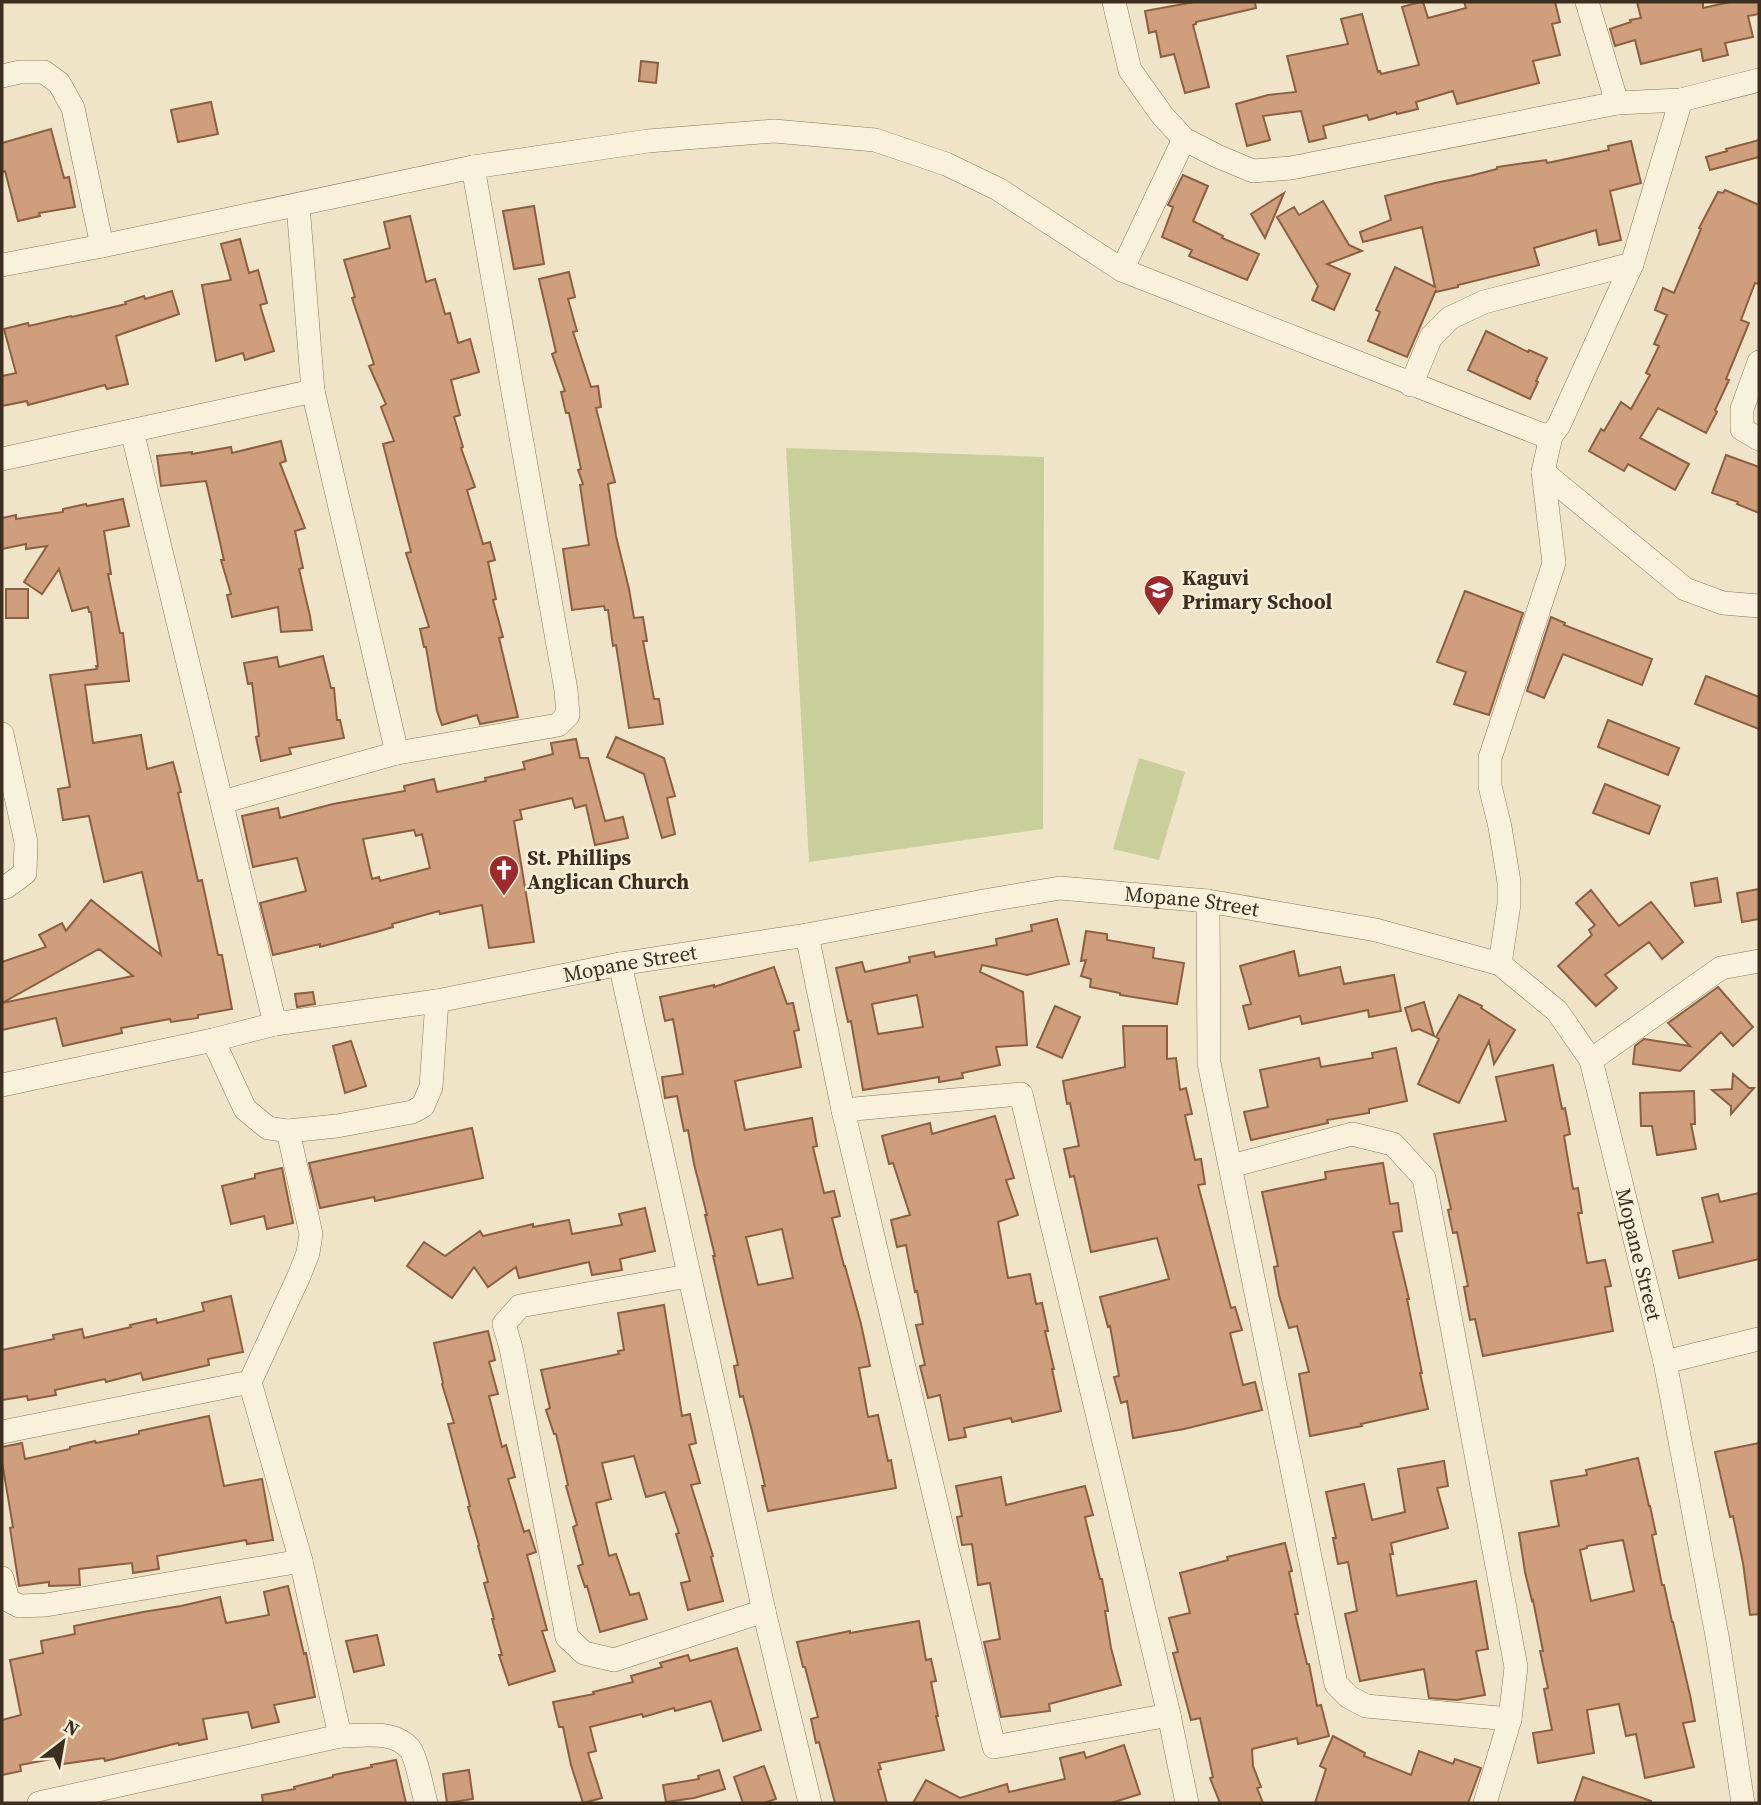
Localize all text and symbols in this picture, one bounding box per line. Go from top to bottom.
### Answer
place label: Kaguvi Primary School [1182,563,1332,616]
school or university icon: Kaguvi Primary School [1142,573,1176,617]
place label: St. Phillips Anglican Church [527,843,689,896]
church icon: St. Phillips Anglican Church [487,853,521,897]
street label: Mopane Street [1123,879,1261,924]
street label: Mopane Street [560,937,699,989]
street label: Mopane Street [1609,1185,1669,1324]
north arrow [28,1707,98,1777]
text: N [59,1713,85,1742]

